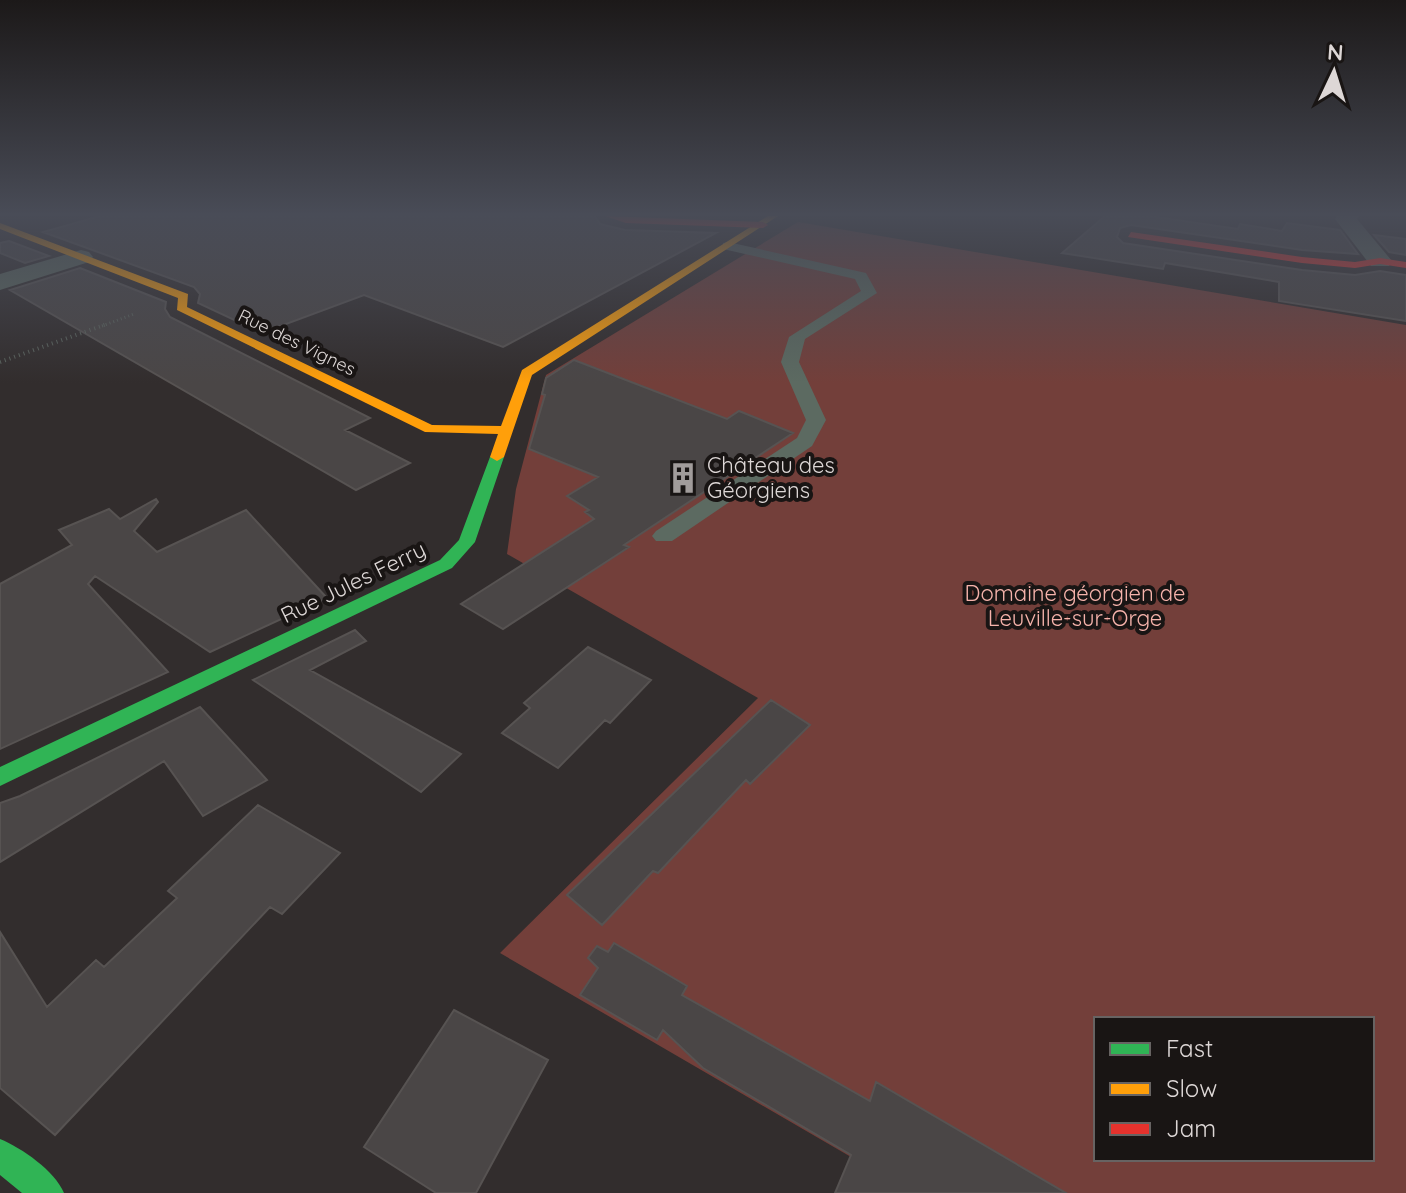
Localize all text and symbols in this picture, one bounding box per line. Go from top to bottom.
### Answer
north arrow [1294,32,1374,112]
text: N [1326,38,1344,67]
street label: Rue des Vignes [235,304,359,380]
place label: Château des Géorgiens [707,451,835,504]
building icon: Château des Géorgiens [666,461,700,495]
street label: Rue Jules Ferry [276,535,430,629]
park label: Domaine géorgien de Leuville-sur-Orge [964,579,1186,632]
legend [1094,1017,1374,1161]
text: Fast [1166,1033,1213,1063]
text: Slow [1166,1073,1217,1103]
text: Jam [1166,1113,1216,1143]

